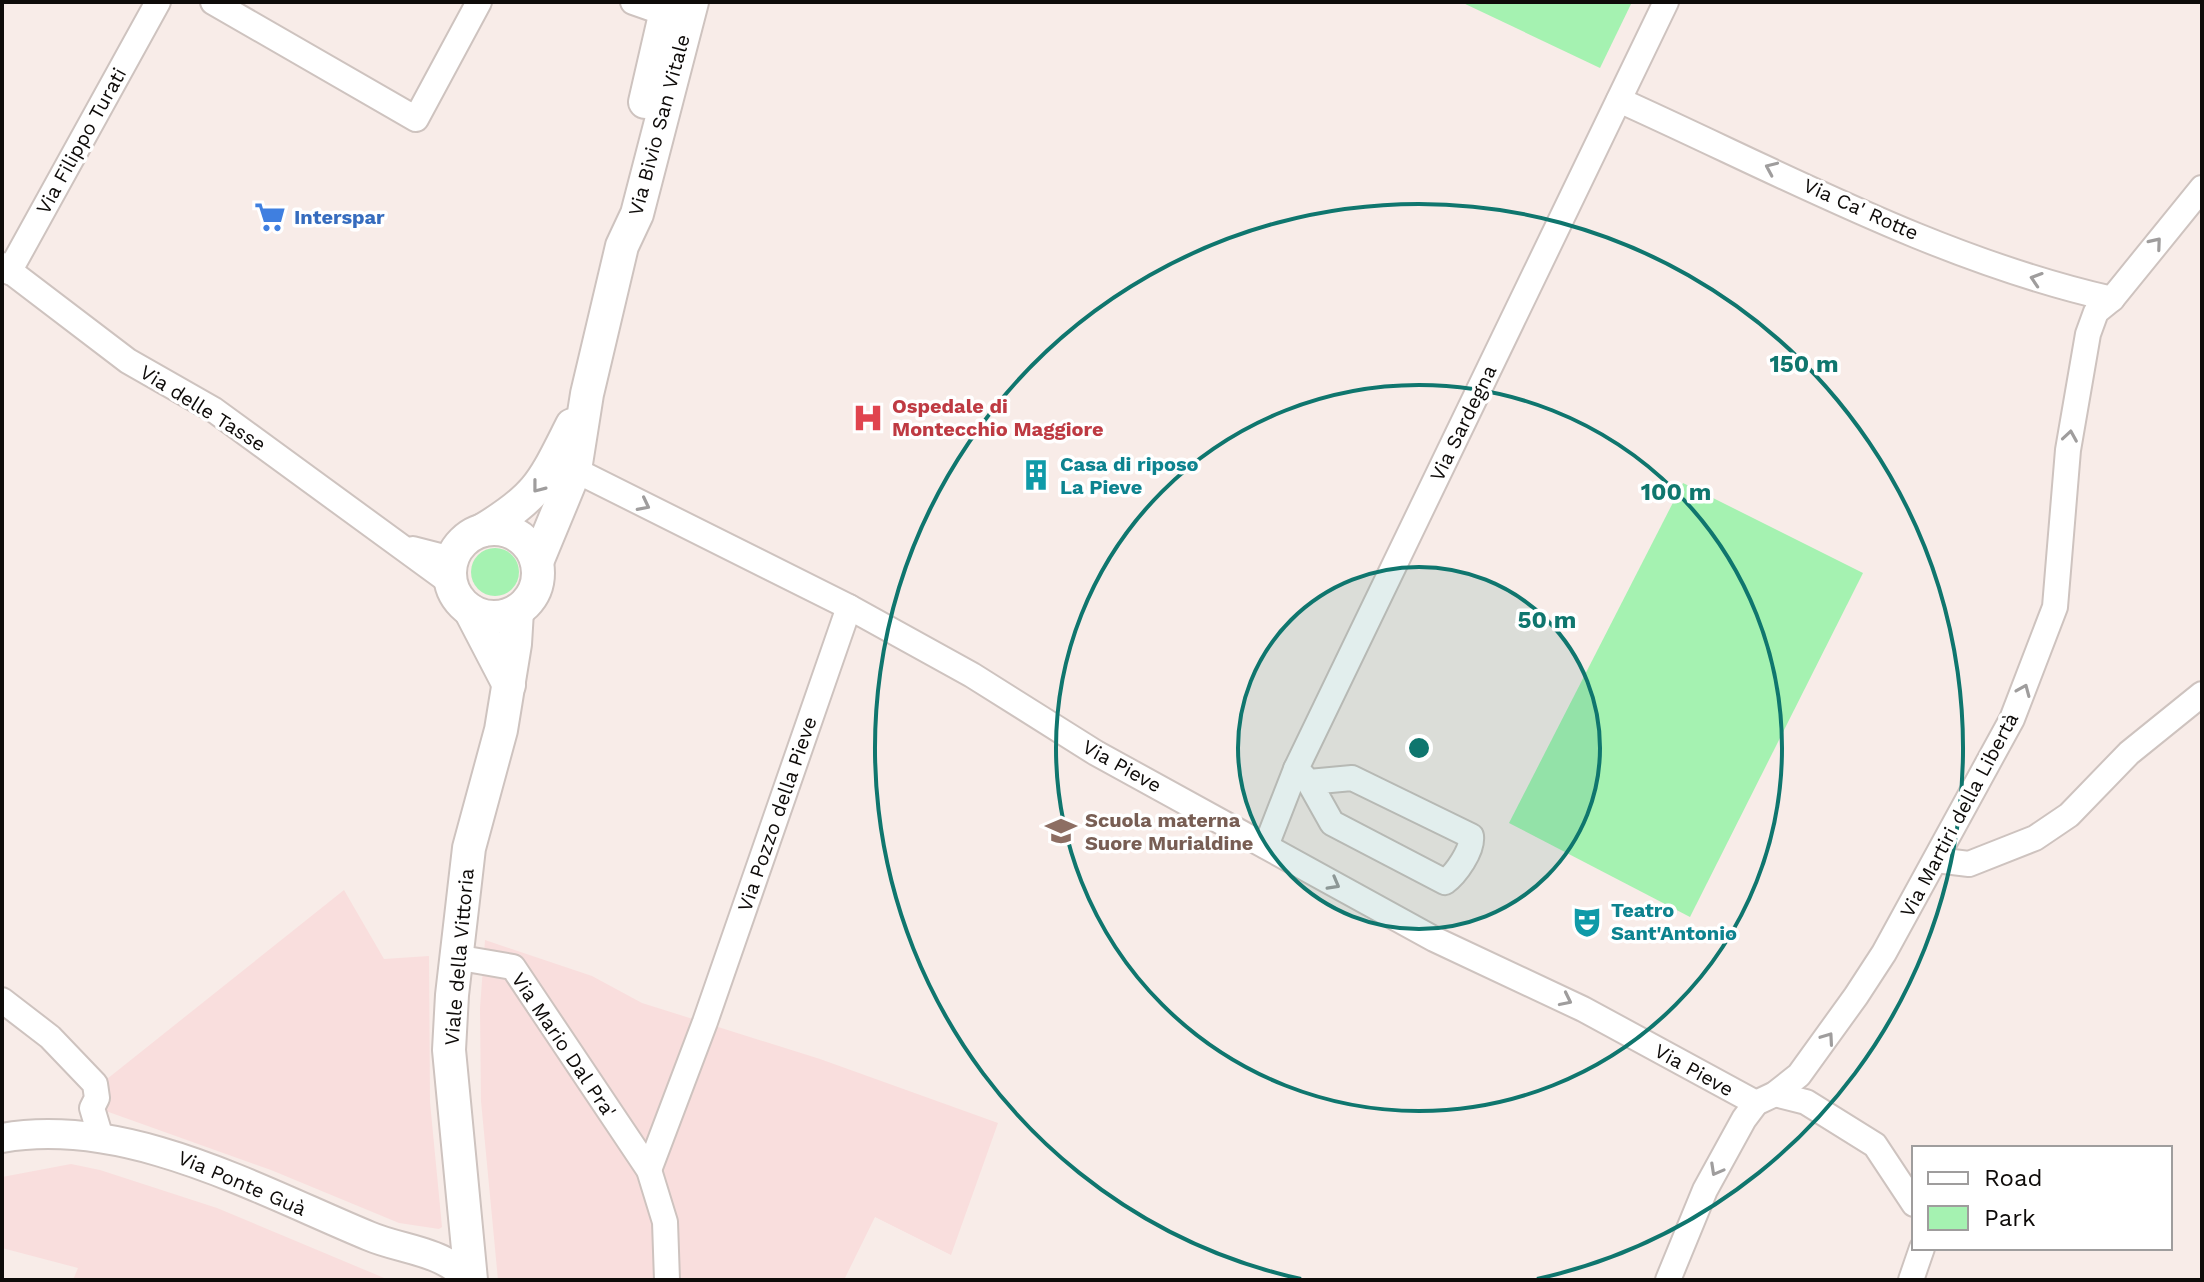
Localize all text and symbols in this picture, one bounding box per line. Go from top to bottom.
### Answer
street label: Via Bivio San Vitale [623,32,695,218]
street label: Via Filippo Turati [31,64,131,218]
one-way arrow [1764,162,1779,178]
street label: Via Ca' Rotte [1800,173,1922,245]
supermarket icon: Interspar [253,200,287,234]
place label: Interspar [294,205,385,229]
one-way arrow [2146,238,2161,252]
one-way arrow [2030,272,2044,288]
text: 150 m [1769,350,1839,378]
street label: Via delle Tasse [136,360,270,456]
street label: Via Sardegna [1425,361,1501,485]
place label: Ospedale di Montecchio Maggiore [892,394,1104,441]
hospital icon: Ospedale di Montecchio Maggiore [851,401,885,435]
one-way arrow [2061,430,2078,443]
place label: Casa di riposo La Pieve [1060,452,1199,499]
building icon: Casa di riposo La Pieve [1019,458,1053,492]
one-way arrow [533,478,547,493]
text: 100 m [1641,478,1711,506]
one-way arrow [636,495,651,511]
text: 50 m [1518,606,1576,634]
one-way arrow [2015,684,2031,698]
street label: Via Martiri della Libertà [1895,709,2023,921]
street label: Via Pozzo della Pieve [732,713,822,915]
street label: Via Pieve [1078,734,1166,798]
centre of rings [1405,734,1433,762]
place label: Scuola materna Suore Murialdine [1085,808,1253,855]
school or university icon: Scuola materna Suore Murialdine [1044,814,1078,848]
street label: Viale della Vittoria [439,867,479,1047]
one-way arrow [1326,874,1340,889]
place label: Teatro Sant'Antonio [1611,898,1737,945]
theatre icon: Teatro Sant'Antonio [1570,905,1604,939]
street label: Via Mario Dal Pra' [507,968,621,1122]
one-way arrow [1557,991,1572,1006]
one-way arrow [1818,1032,1833,1046]
street label: Via Pieve [1650,1038,1738,1102]
street label: Via Ponte Guà [174,1145,310,1221]
legend [1912,1146,2172,1250]
one-way arrow [1710,1161,1726,1176]
text: Road [1984,1164,2043,1192]
text: Park [1984,1204,2036,1232]

